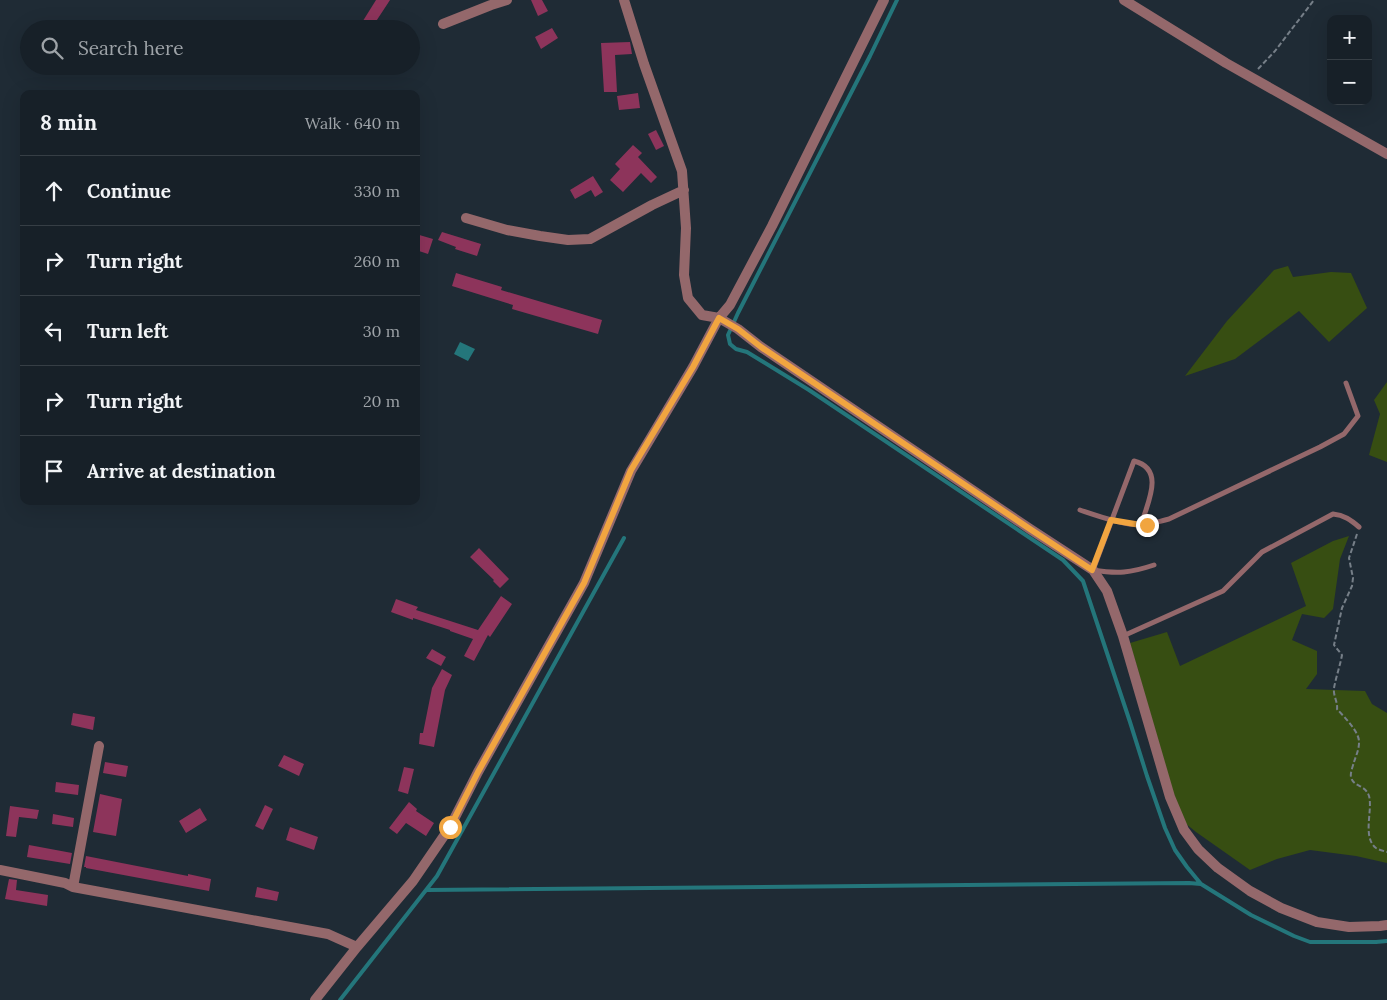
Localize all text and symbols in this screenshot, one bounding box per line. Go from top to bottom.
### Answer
map controls [1327,15,1372,105]
button: + [1327,15,1372,60]
search box [20,20,420,75]
icon: search [38,34,66,62]
text: Search here [78,36,184,60]
button: − [1327,60,1372,105]
text: 8 min [40,109,97,136]
text: Walk · 640 m [305,113,400,133]
icon: ahead [40,177,68,205]
text: Continue [87,179,171,203]
text: 330 m [354,181,400,201]
icon: right [40,247,68,275]
text: Turn right [87,249,183,273]
text: 260 m [354,251,400,271]
icon: left [40,317,68,345]
text: Turn left [87,319,168,343]
text: 30 m [363,321,400,341]
icon: right [40,387,68,415]
text: Turn right [87,389,183,413]
text: 20 m [363,391,400,411]
icon: arrive [40,457,68,485]
text: Arrive at destination [87,459,276,483]
route end [1136,514,1159,537]
route start [439,816,462,839]

